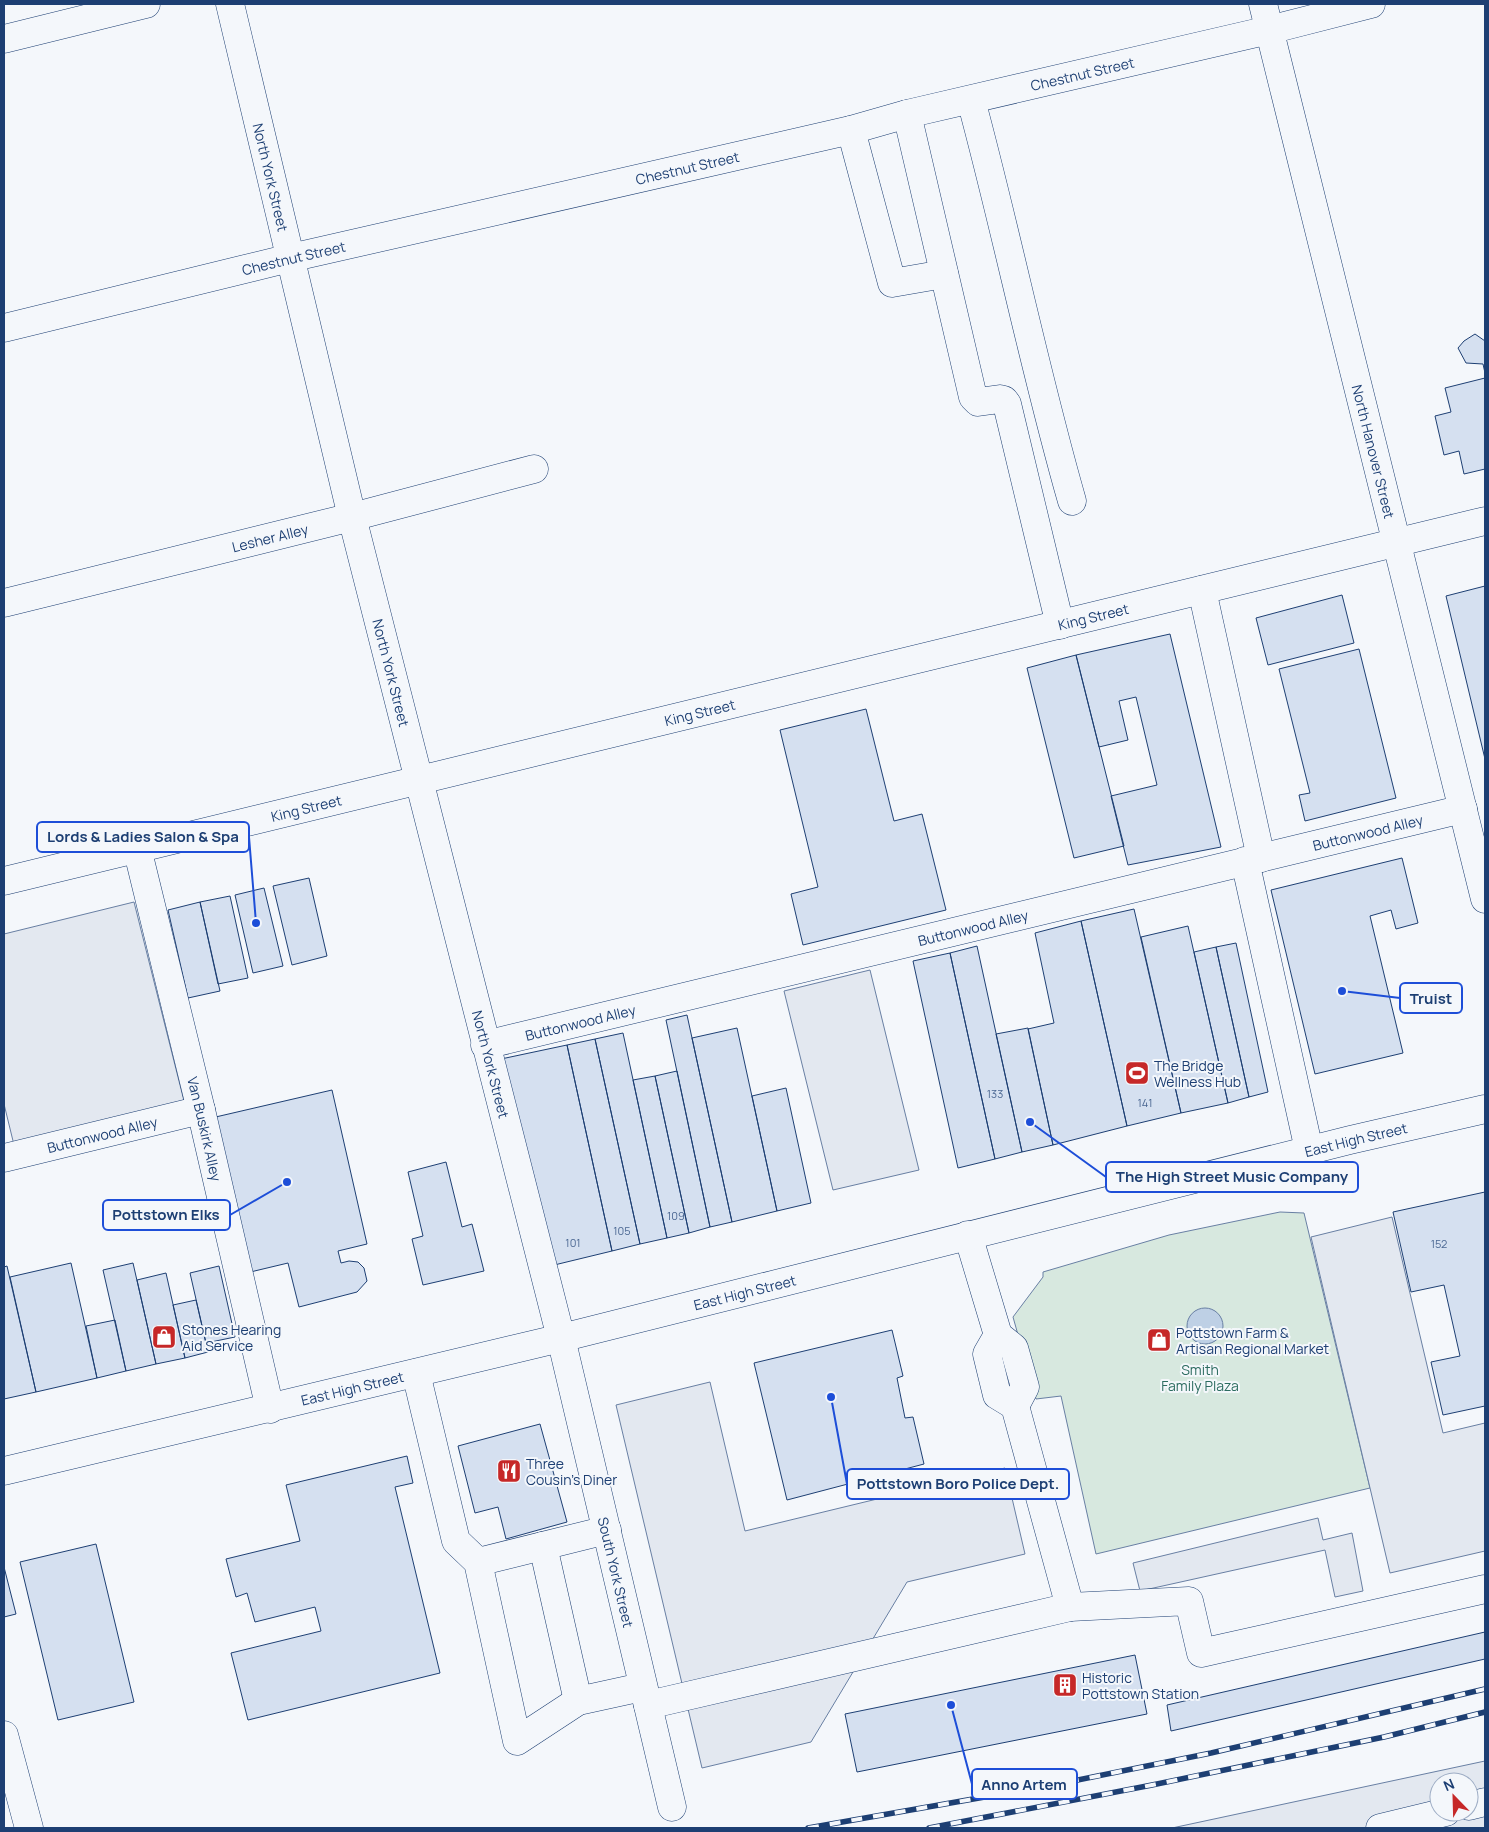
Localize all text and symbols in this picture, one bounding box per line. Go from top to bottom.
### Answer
street label: Chestnut Street [1029,52,1136,95]
street label: North York Street [249,121,293,234]
street label: Chestnut Street [634,146,741,188]
street label: Chestnut Street [240,236,348,279]
street label: North Hanover Street [1348,382,1400,521]
street label: Lesher Alley [230,519,311,556]
street label: King Street [1056,598,1131,634]
street label: North York Street [369,617,415,729]
street label: King Street [662,694,737,730]
street label: King Street [269,790,344,825]
street label: Buttonwood Alley [1311,809,1425,854]
callout: Lords & Ladies Salon & Spa [37,822,249,852]
text: Lords & Ladies Salon & Spa [47,826,239,847]
street label: Buttonwood Alley [916,905,1031,950]
callout: Truist [1400,983,1462,1013]
text: Truist [1410,988,1452,1009]
street label: Buttonwood Alley [523,999,638,1044]
street label: North York Street [468,1008,514,1121]
place label: The Bridge Wellness Hub [1154,1056,1241,1091]
sports icon: The Bridge Wellness Hub [1124,1060,1150,1086]
street label: Van Buskirk Alley [184,1075,227,1184]
house number: 133 [987,1086,1003,1101]
house number: 141 [1137,1095,1153,1110]
street label: Buttonwood Alley [45,1111,160,1157]
street label: East High Street [1302,1118,1409,1161]
callout: The High Street Music Company [1106,1162,1358,1192]
text: The High Street Music Company [1116,1166,1349,1187]
callout: Pottstown Elks [103,1200,230,1230]
text: Pottstown Elks [112,1204,220,1225]
house number: 109 [667,1208,685,1223]
house number: 105 [613,1223,631,1238]
house number: 101 [565,1235,581,1250]
house number: 152 [1431,1236,1447,1251]
street label: East High Street [691,1270,798,1314]
place label: Stones Hearing Aid Service [182,1320,281,1355]
place label: Pottstown Farm & Artisan Regional Market [1176,1323,1330,1358]
shop icon: Stones Hearing Aid Service [151,1324,177,1350]
shop icon: Pottstown Farm & Artisan Regional Market [1146,1327,1172,1353]
park label: Smith Family Plaza [1161,1360,1239,1395]
street label: East High Street [299,1366,406,1409]
place label: Three Cousin's Diner [526,1454,617,1489]
restaurant icon: Three Cousin's Diner [496,1458,522,1484]
callout: Pottstown Boro Police Dept. [847,1469,1069,1499]
text: Pottstown Boro Police Dept. [857,1473,1059,1494]
street label: South York Street [594,1515,639,1630]
place label: Historic Pottstown Station [1082,1668,1199,1703]
building icon: Historic Pottstown Station [1052,1672,1078,1698]
callout: Anno Artem [972,1769,1077,1799]
north arrow [1429,1772,1479,1822]
text: Anno Artem [981,1774,1067,1795]
text: N [1440,1774,1457,1795]

